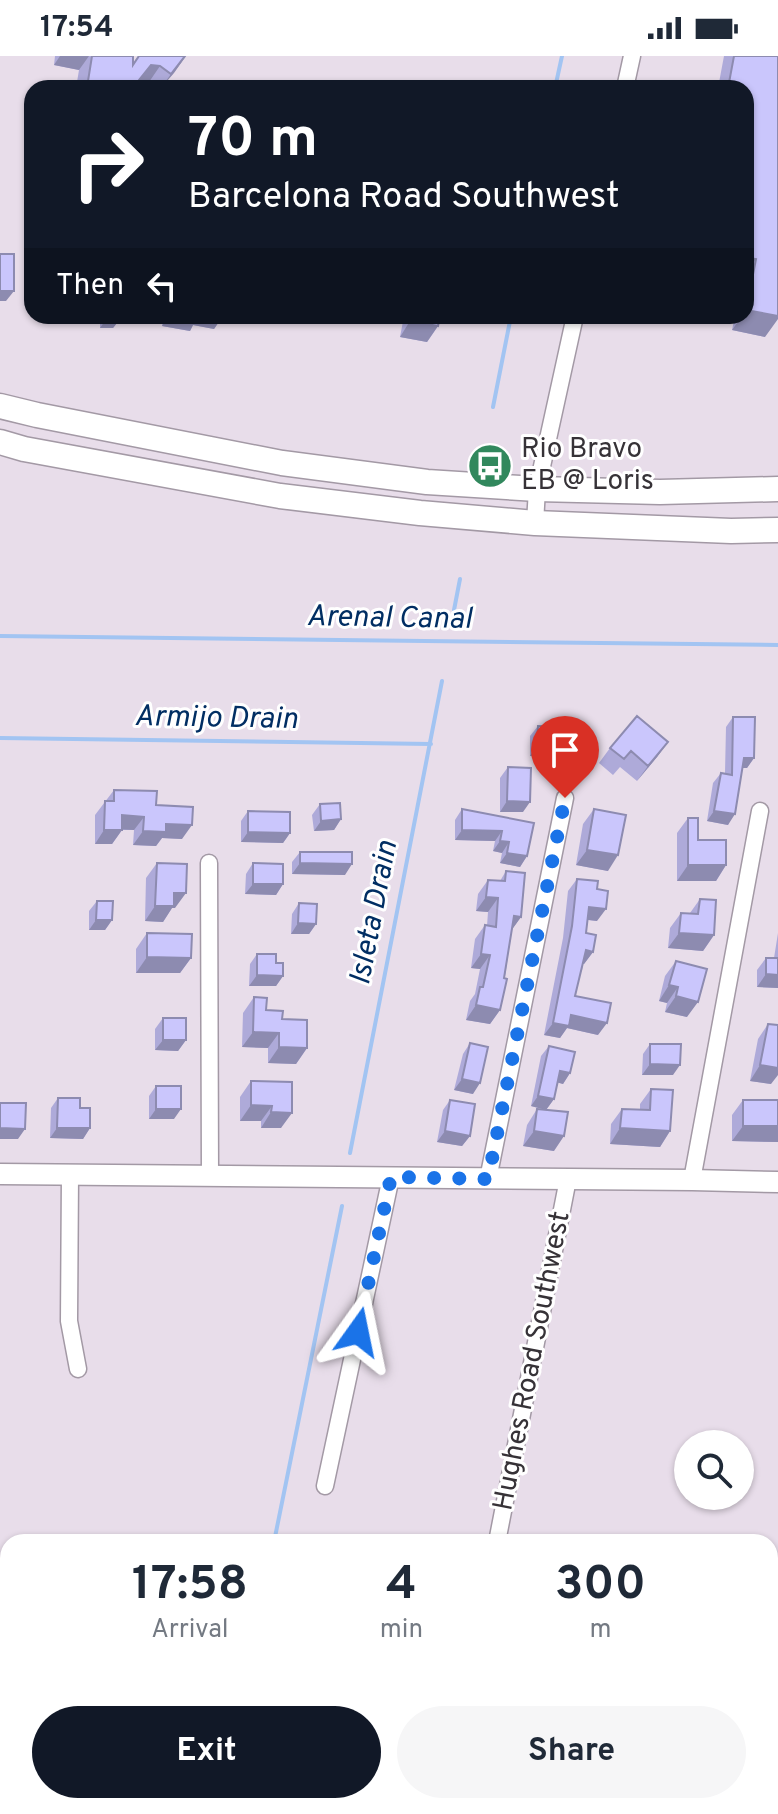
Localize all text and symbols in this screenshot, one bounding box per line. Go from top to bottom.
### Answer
text: 17:54 [40,10,114,47]
text: 70 m [188,106,318,176]
icon: right [56,112,160,216]
text: Barcelona Road Southwest [188,175,620,221]
icon: left [140,264,184,308]
text: Then [56,268,124,305]
place label: Rio Bravo EB @ Loris [521,432,654,500]
bus stop icon: Rio Bravo EB @ Loris [466,442,514,490]
water label: Arenal Canal [306,599,473,639]
water label: Armijo Drain [134,699,298,739]
pin [531,716,599,798]
icon: arrive [543,728,587,772]
water label: Isleta Drain [343,838,407,988]
street label: Hughes Road Southwest [486,1208,580,1514]
position arrow [316,1290,400,1374]
map controls [674,1430,754,1510]
button: search [674,1430,754,1510]
text: 17:58 [132,1556,248,1616]
text: 4 [386,1556,417,1616]
text: 300 [555,1556,646,1616]
text: Arrival [151,1614,229,1647]
text: min [380,1614,423,1647]
text: m [590,1614,612,1647]
button: Exit [32,1706,381,1798]
button: Share [397,1706,746,1798]

